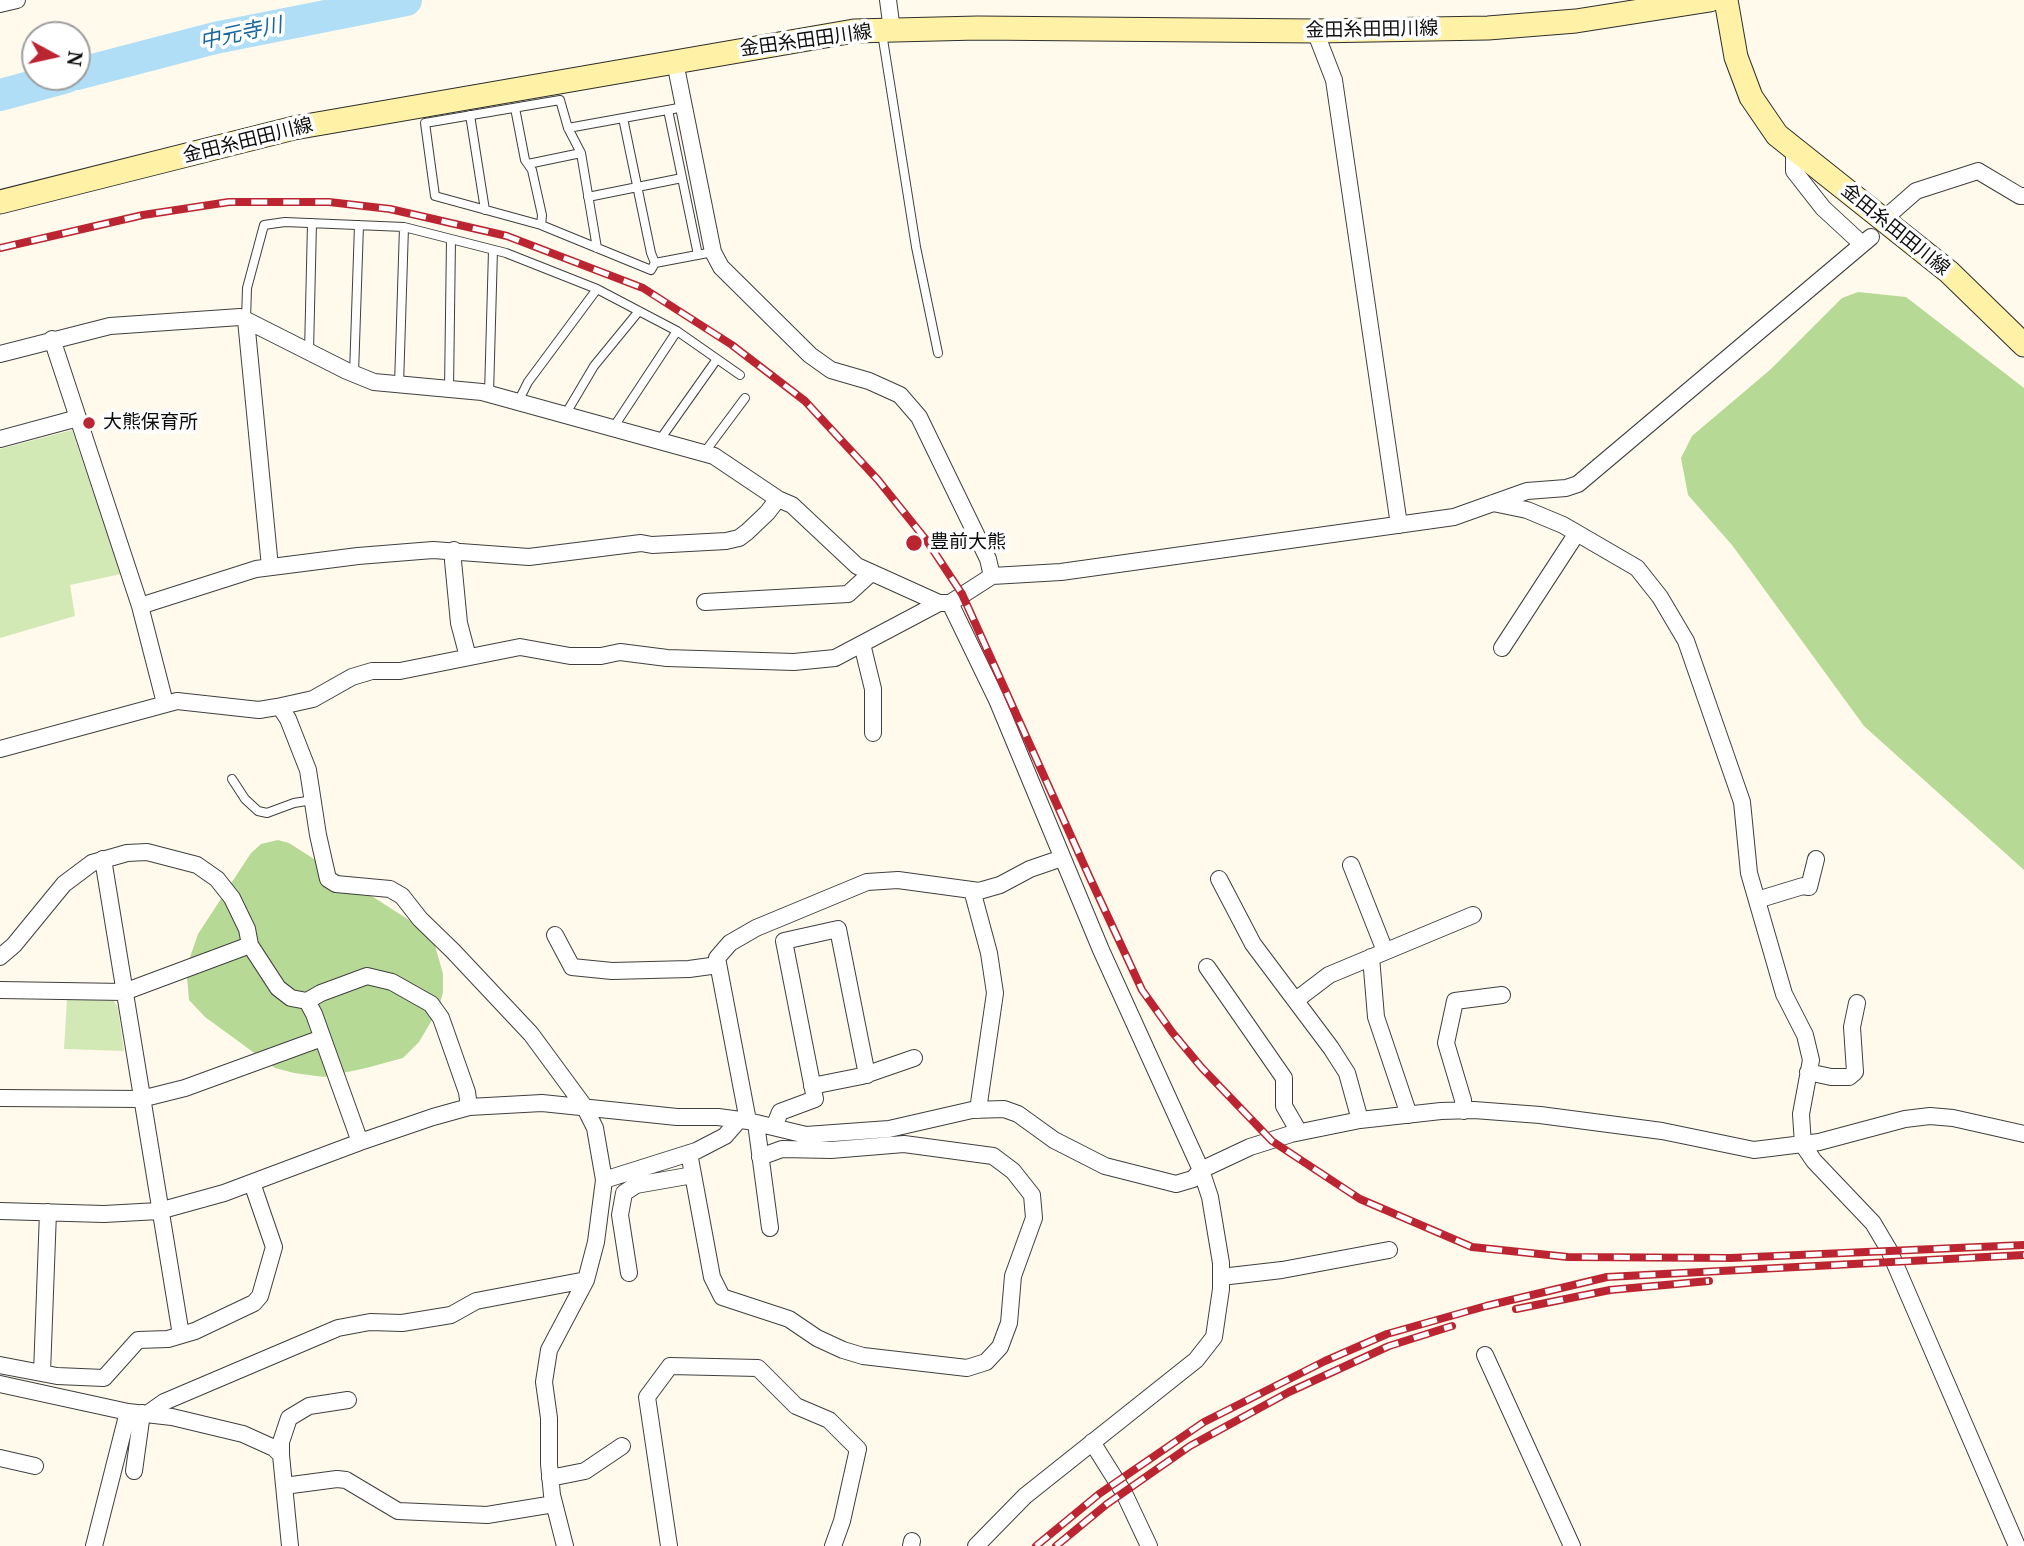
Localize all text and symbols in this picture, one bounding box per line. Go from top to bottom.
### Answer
water label: 中元寺川 [197,13,285,55]
street label: 金田糸田田川線 [1305,17,1439,43]
street label: 金田糸田田川線 [739,20,873,62]
north arrow [21,21,91,91]
text: N [61,49,89,68]
street label: 金田糸田田川線 [181,114,315,168]
street label: 金田糸田田川線 [1836,179,1954,281]
place label: 大熊保育所 [103,412,198,434]
marker: 大熊保育所 [81,415,97,431]
place label: 豊前大熊 [930,532,1006,554]
marker: 豊前大熊 [904,533,924,553]

